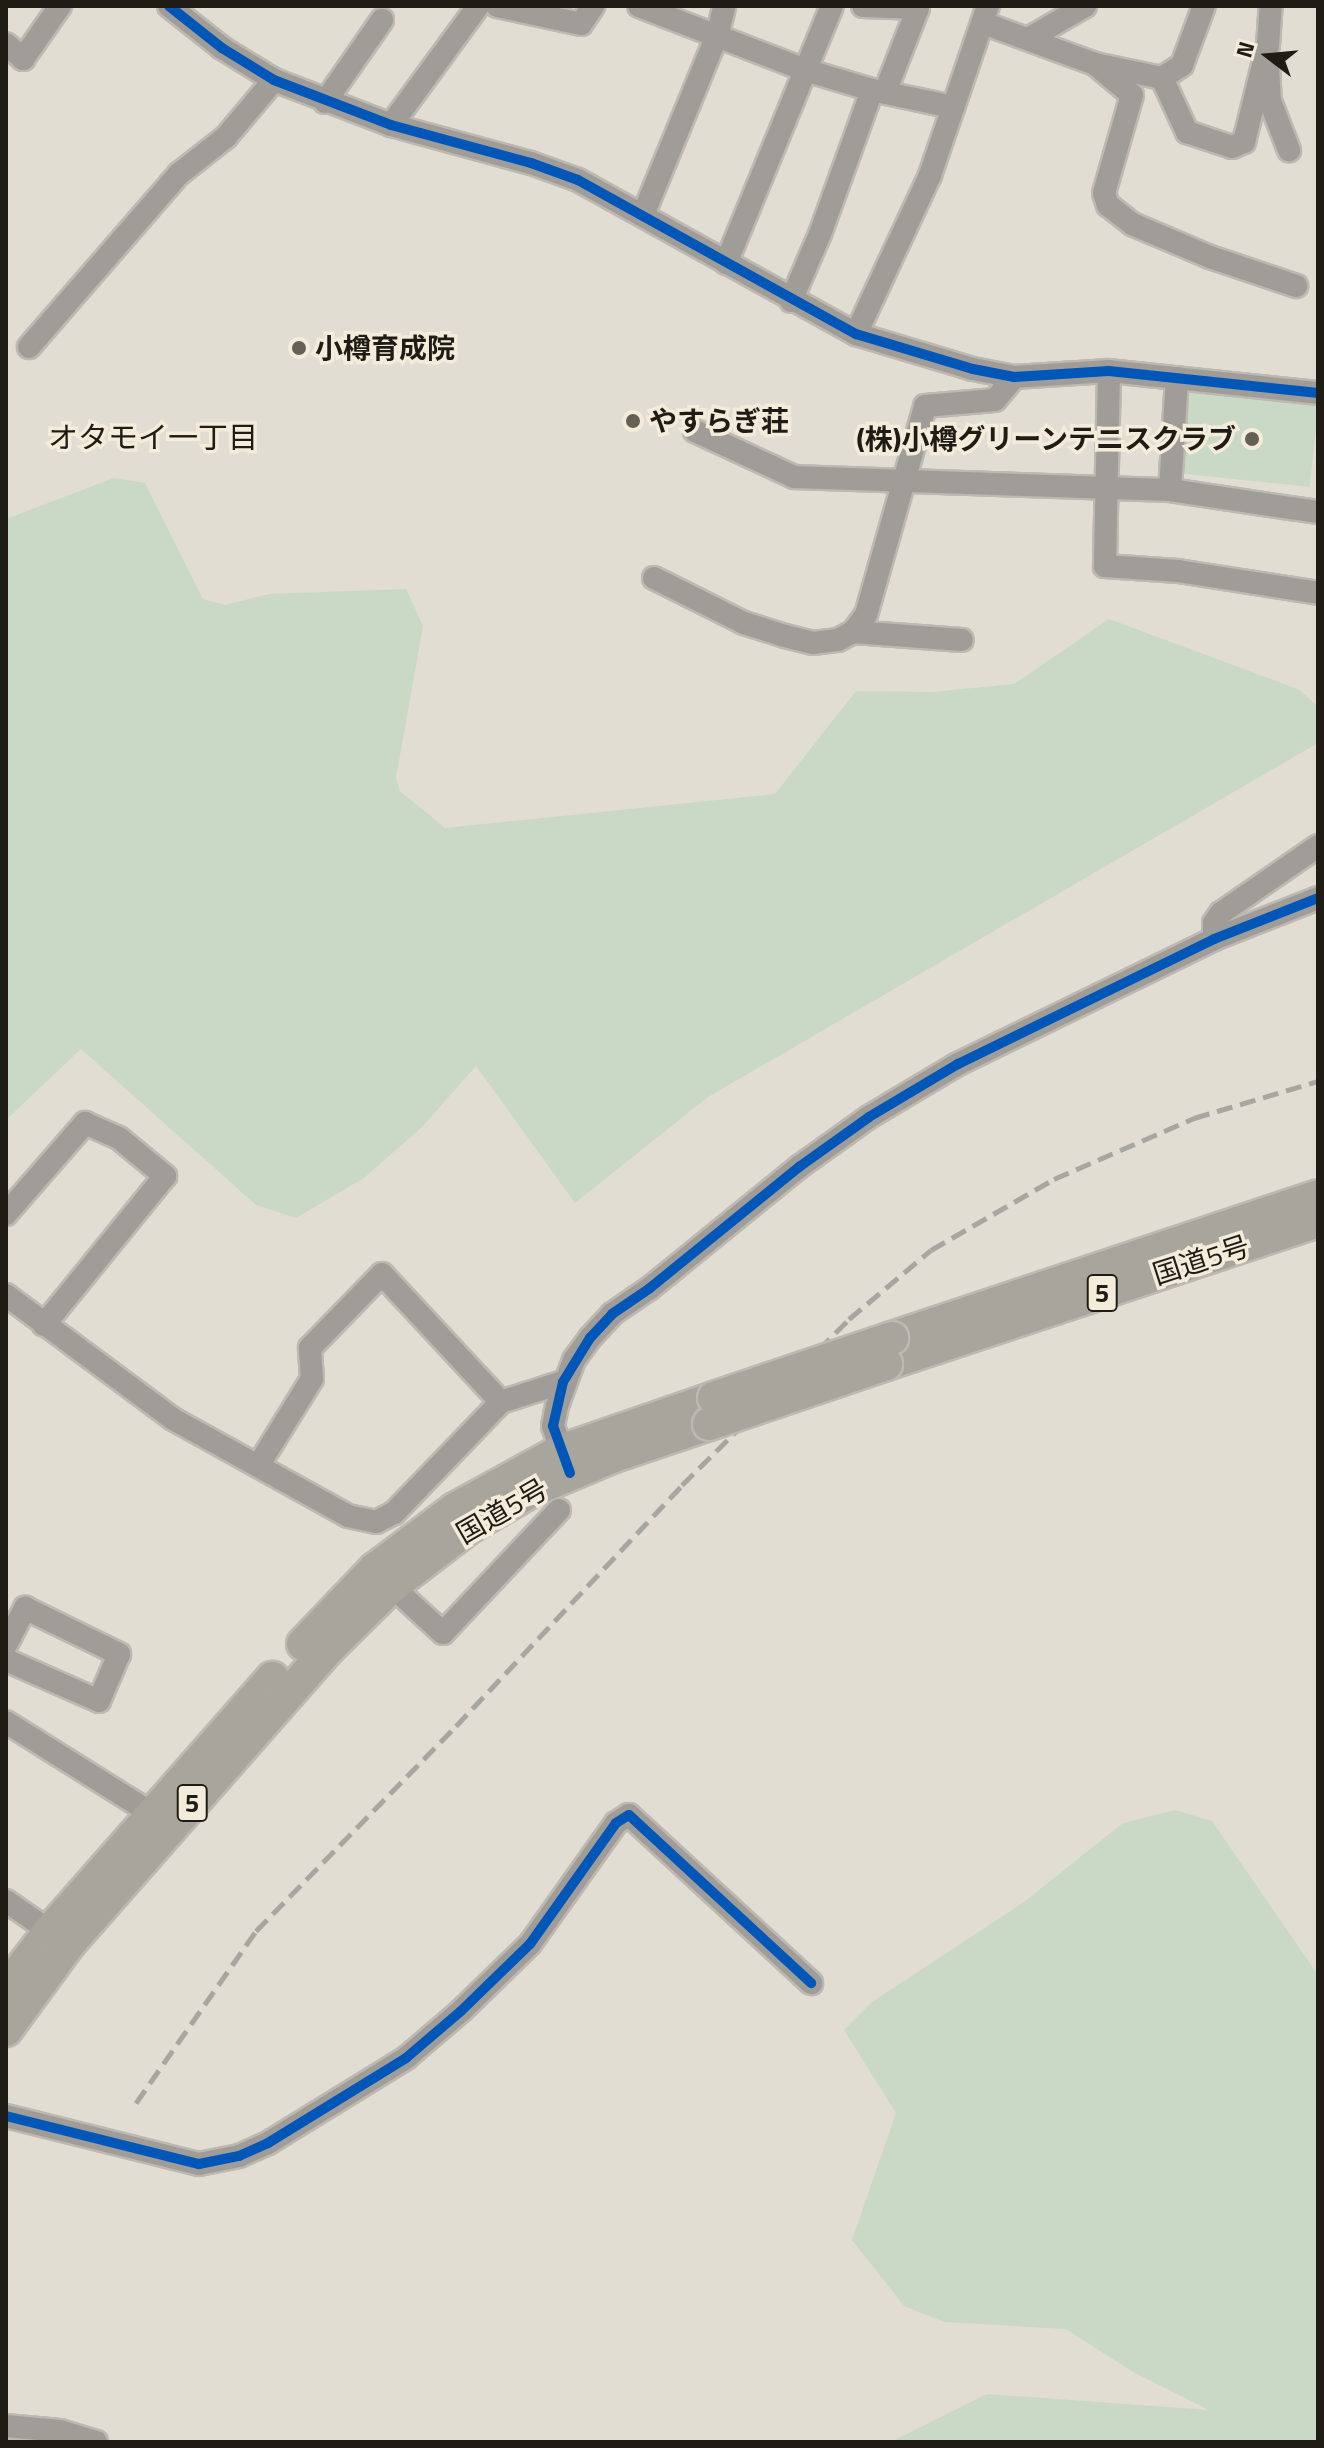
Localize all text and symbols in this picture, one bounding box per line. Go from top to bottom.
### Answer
north arrow [1228,16,1308,96]
text: N [1226,37,1263,61]
place label: 小樽育成院 [315,331,455,365]
marker: 小樽育成院 [290,339,308,357]
place label: やすらぎ荘 [649,404,789,438]
marker: やすらぎ荘 [624,412,642,430]
district label: オタモイ一丁目 [48,419,258,455]
place label: (株)小樽グリーンテニスクラブ [855,422,1236,456]
marker: (株)小樽グリーンテニスクラブ [1243,430,1261,448]
street label: 国道5号 [1148,1229,1254,1291]
road number: 5 [1086,1271,1118,1315]
street label: 国道5号 [450,1472,554,1550]
road number: 5 [176,1781,208,1825]

